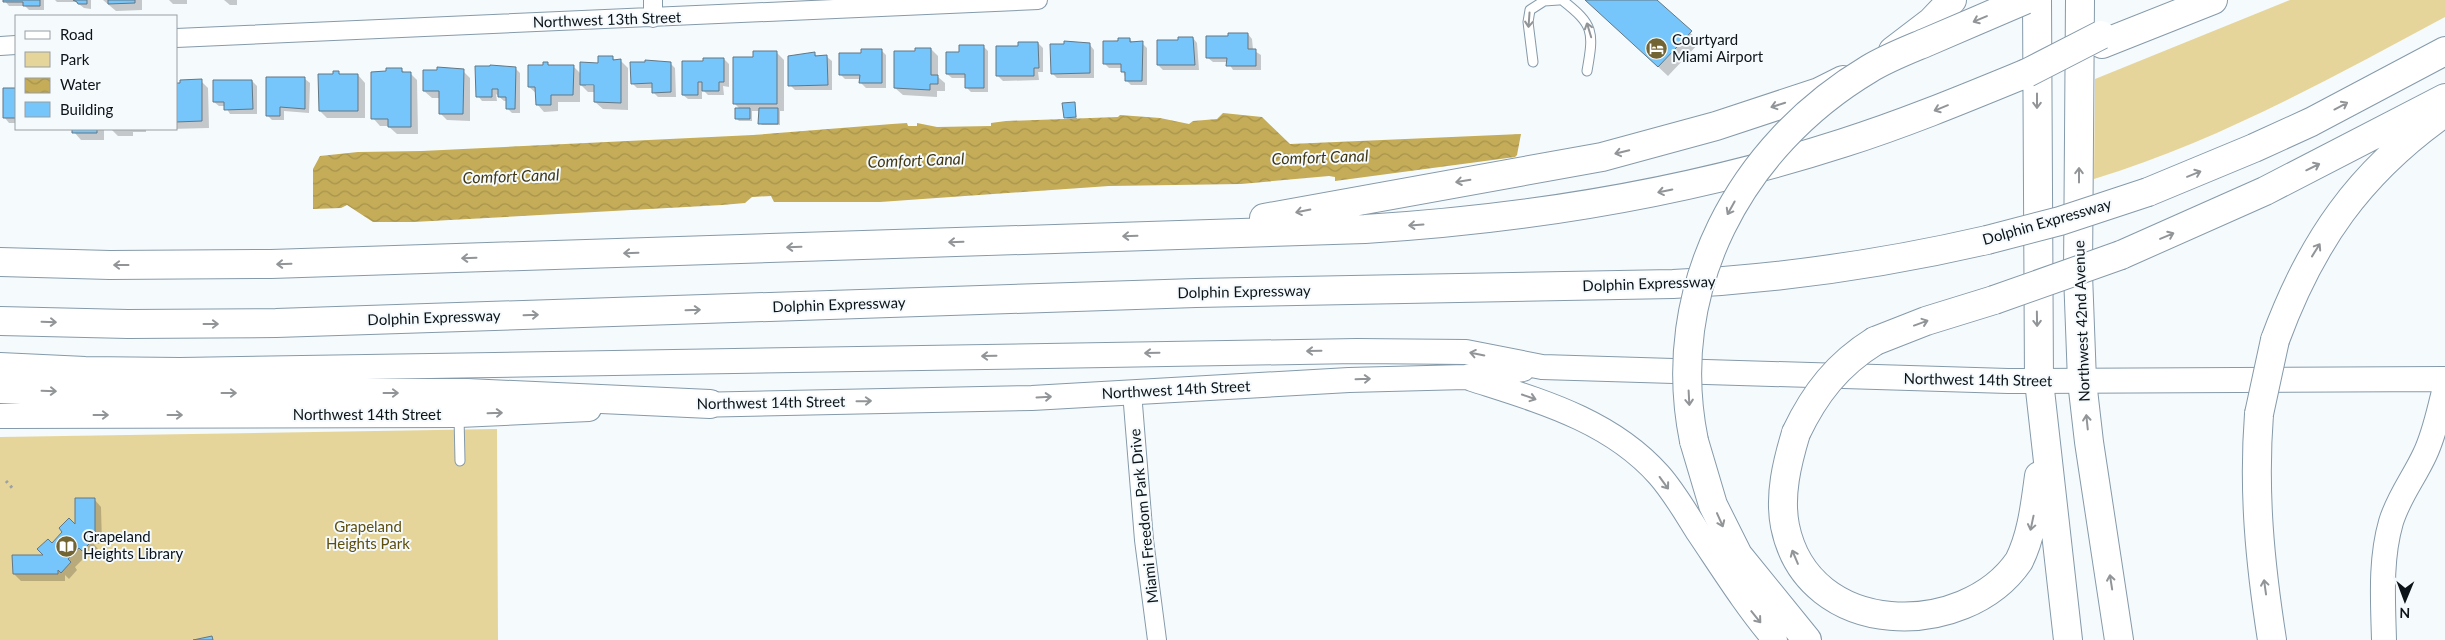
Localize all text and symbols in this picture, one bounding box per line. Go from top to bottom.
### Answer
street label: Northwest 13th Street [532,7,682,31]
one-way arrow [1525,12,1534,28]
legend [15,15,178,130]
one-way arrow [1973,15,1988,25]
one-way arrow [1583,22,1593,38]
text: Road [60,25,93,43]
place label: Courtyard Miami Airport [1672,30,1764,65]
hotel icon: Courtyard Miami Airport [1644,37,1668,61]
text: Park [60,50,90,68]
text: Water [60,75,101,93]
one-way arrow [2032,92,2042,109]
text: Building [60,100,113,118]
one-way arrow [1770,101,1786,111]
one-way arrow [2333,101,2348,110]
one-way arrow [1934,103,1949,113]
water label: Comfort Canal [1271,145,1369,168]
water label: Comfort Canal [867,148,965,171]
one-way arrow [1615,148,1631,157]
one-way arrow [2306,162,2321,172]
water label: Comfort Canal [462,164,560,187]
one-way arrow [2074,167,2084,184]
one-way arrow [2185,169,2201,178]
one-way arrow [1455,177,1471,187]
one-way arrow [1657,186,1673,196]
street label: Dolphin Expressway [1980,194,2113,248]
one-way arrow [1726,200,1736,215]
one-way arrow [1295,207,1311,216]
one-way arrow [1408,221,1424,230]
one-way arrow [2159,231,2174,241]
one-way arrow [1122,232,1138,241]
one-way arrow [948,237,964,247]
street label: Northwest 42nd Avenue [2069,240,2093,402]
one-way arrow [786,243,802,252]
one-way arrow [2311,243,2321,257]
one-way arrow [624,248,640,257]
one-way arrow [461,253,478,263]
one-way arrow [276,259,292,269]
one-way arrow [113,261,129,270]
street label: Dolphin Expressway [1582,272,1716,294]
street label: Dolphin Expressway [1177,281,1311,301]
street label: Dolphin Expressway [772,293,906,315]
one-way arrow [685,305,701,314]
street label: Dolphin Expressway [367,306,501,328]
one-way arrow [522,310,539,320]
one-way arrow [2033,311,2042,327]
one-way arrow [40,318,56,327]
one-way arrow [1912,318,1928,327]
one-way arrow [202,319,219,329]
one-way arrow [1307,346,1323,356]
one-way arrow [1144,348,1160,358]
one-way arrow [1469,349,1485,359]
one-way arrow [982,351,998,361]
street label: Northwest 14th Street [1904,369,2053,389]
one-way arrow [1355,374,1371,384]
street label: Northwest 14th Street [1101,376,1251,402]
one-way arrow [40,387,56,396]
one-way arrow [220,388,236,398]
one-way arrow [382,388,399,398]
one-way arrow [1684,390,1693,406]
street label: Northwest 14th Street [696,392,846,412]
one-way arrow [1036,393,1052,402]
one-way arrow [1521,393,1536,402]
one-way arrow [856,396,872,406]
street label: Northwest 14th Street [293,405,442,423]
one-way arrow [487,409,503,418]
one-way arrow [92,410,109,420]
one-way arrow [167,410,183,420]
one-way arrow [2082,414,2092,430]
street label: Miami Freedom Park Drive [1125,428,1161,604]
one-way arrow [1659,476,1669,490]
one-way arrow [1715,512,1725,527]
one-way arrow [2027,515,2036,531]
park label: Grapeland Heights Park [326,517,410,552]
place label: Grapeland Heights Library [83,527,183,562]
library icon: Grapeland Heights Library [55,534,79,558]
one-way arrow [1790,550,1800,565]
one-way arrow [2105,575,2115,591]
north arrow [2380,575,2430,625]
one-way arrow [2260,580,2270,596]
text: N [2399,605,2410,622]
one-way arrow [1751,610,1762,623]

